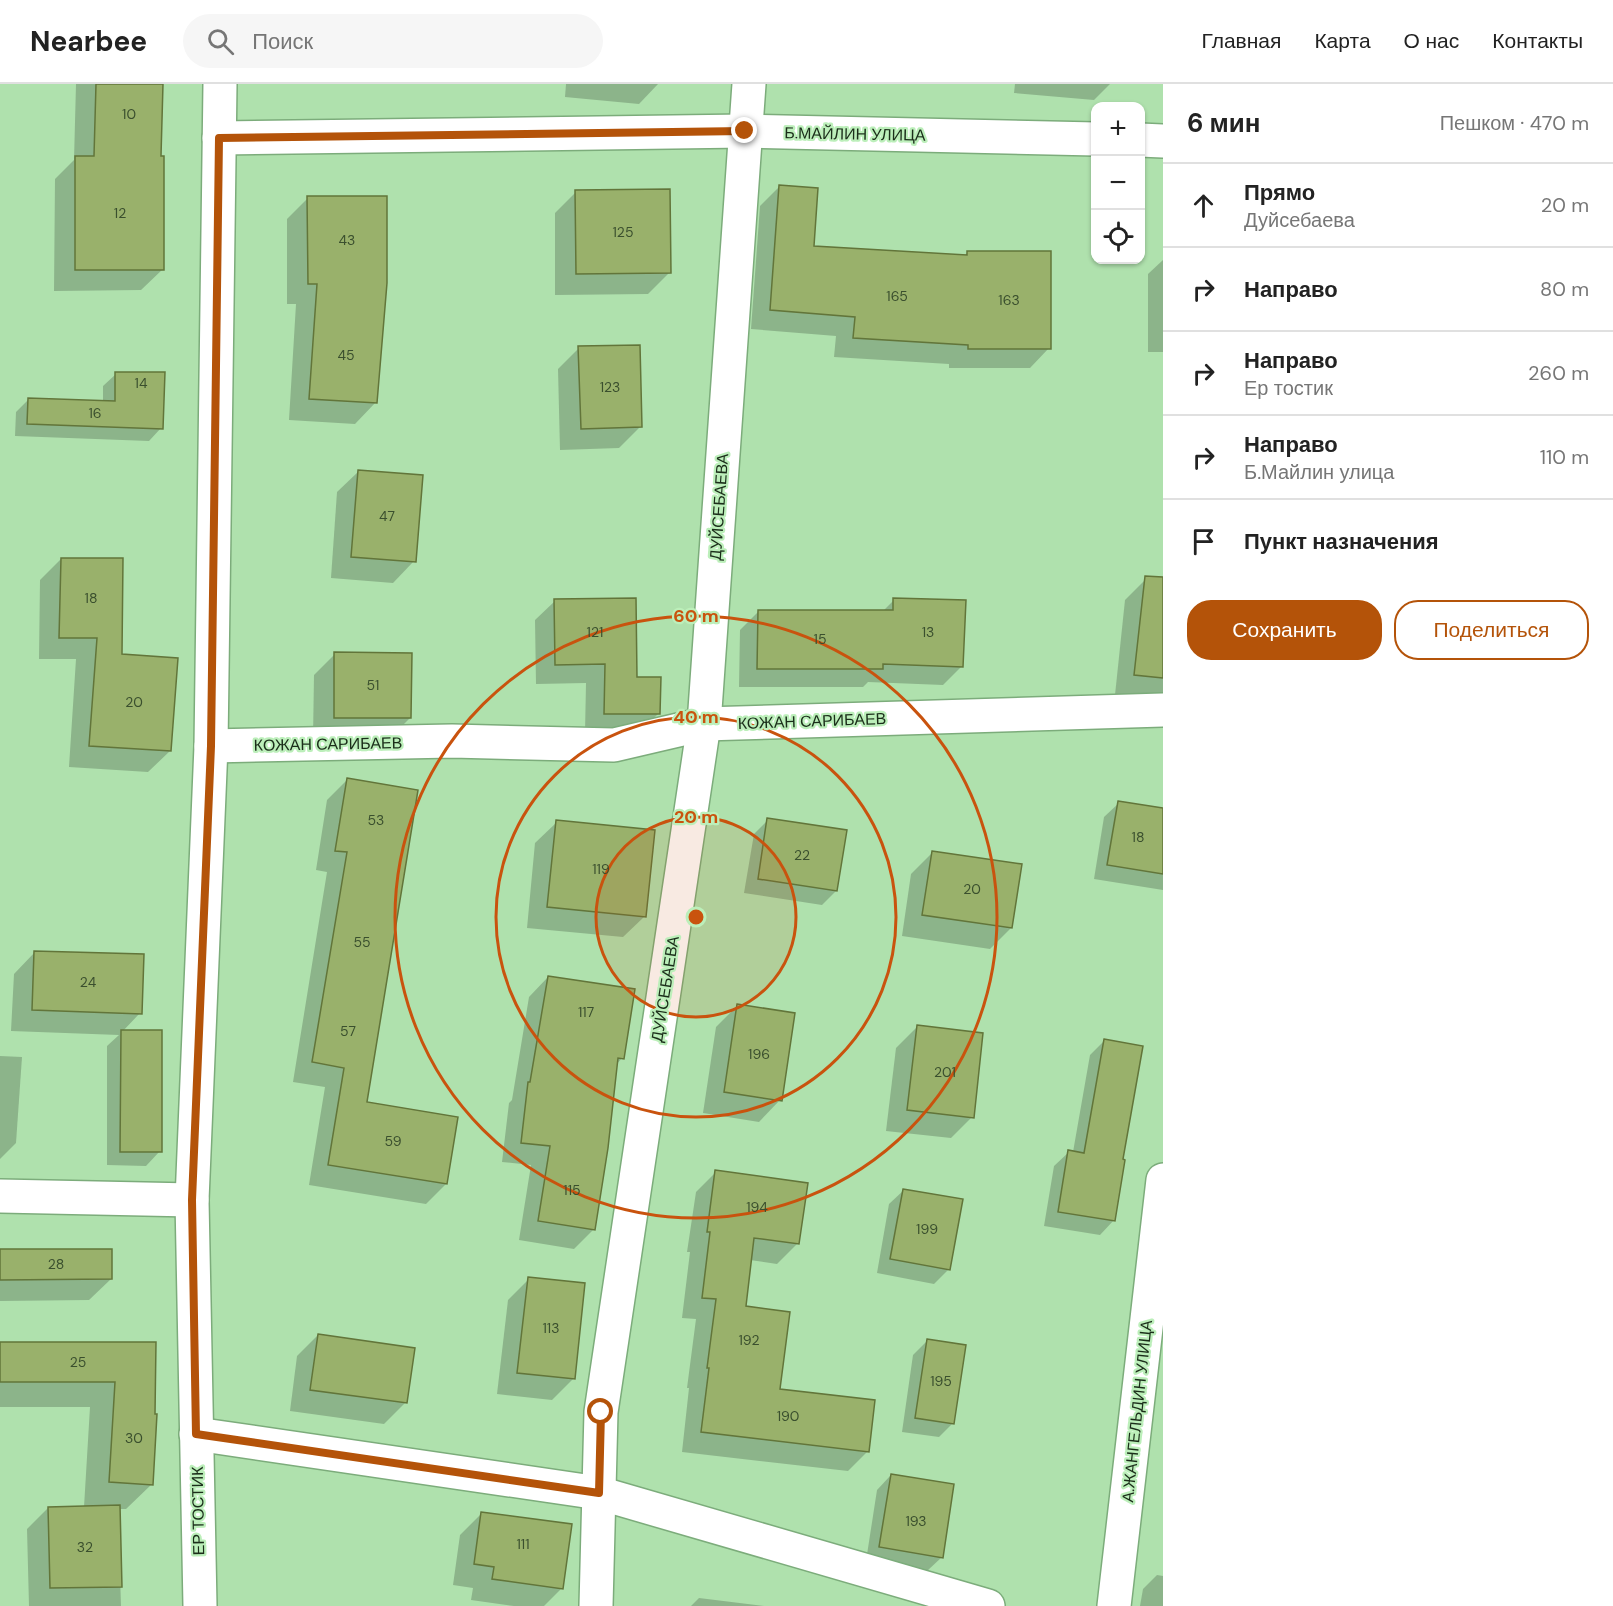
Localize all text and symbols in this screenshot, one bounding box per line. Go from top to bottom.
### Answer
search box [183,14,603,68]
text: Nearbee [30,23,147,60]
icon: search [204,25,237,58]
text: Поиск [252,27,313,56]
text: Главная [1201,27,1281,55]
text: Карта [1314,27,1371,55]
text: О нас [1404,27,1459,55]
text: Контакты [1492,27,1583,55]
map controls [1091,102,1145,264]
button: + [1091,102,1145,156]
house number: 10 [122,105,136,123]
text: 6 мин [1187,106,1261,140]
text: Пешком · 470 m [1440,110,1589,136]
route end [731,117,757,143]
street label: Б.МАЙЛИН УЛИЦА [784,122,926,146]
button: − [1091,156,1145,210]
text: Прямо [1244,178,1315,207]
icon: ahead [1187,189,1220,222]
text: 20 m [1541,192,1589,218]
house number: 12 [114,204,126,222]
text: Дуйсебаева [1244,207,1355,233]
button: locate [1091,210,1145,264]
house number: 125 [613,223,633,241]
house number: 43 [339,231,355,249]
icon: right [1187,273,1220,306]
text: Направо [1244,275,1338,304]
text: 80 m [1540,276,1589,302]
house number: 165 [886,287,908,305]
house number: 163 [998,291,1020,309]
house number: 45 [337,346,355,364]
text: Направо [1244,346,1338,375]
icon: right [1187,357,1220,390]
text: 260 m [1528,360,1589,386]
house number: 14 [135,374,148,392]
text: Ер тостик [1244,375,1333,401]
house number: 123 [600,378,620,396]
house number: 16 [88,404,102,422]
text: Направо [1244,430,1338,459]
icon: right [1187,441,1220,474]
text: 110 m [1540,444,1589,470]
street label: ДУЙСЕБАЕВА [705,452,733,561]
text: Б.Майлин улица [1244,459,1394,485]
house number: 47 [379,507,395,525]
icon: arrive [1187,525,1220,558]
text: Пункт назначения [1244,527,1439,556]
house number: 18 [85,589,97,607]
button: Сохранить [1187,600,1382,660]
button: Поделиться [1394,600,1589,660]
text: 60 m [673,604,719,628]
house number: 121 [587,623,603,641]
house number: 13 [922,623,934,641]
house number: 15 [814,630,826,648]
house number: 51 [367,676,379,694]
house number: 20 [125,693,143,711]
text: 40 m [673,705,719,729]
street label: КОЖАН САРИБАЕВ [737,708,887,734]
street label: КОЖАН САРИБАЕВ [253,732,403,756]
text: 20 m [674,805,718,829]
house number: 53 [368,811,384,829]
house number: 18 [1132,828,1144,846]
house number: 22 [794,846,810,864]
house number: 119 [592,860,610,878]
house number: 20 [963,880,981,898]
centre of rings [686,907,706,927]
house number: 55 [353,933,371,951]
street label: ДУЙСЕБАЕВА [646,934,684,1044]
house number: 24 [80,973,97,991]
house number: 117 [578,1003,594,1021]
house number: 57 [340,1022,356,1040]
house number: 196 [748,1045,770,1063]
house number: 201 [934,1063,956,1081]
house number: 59 [385,1132,402,1150]
house number: 115 [563,1181,581,1199]
house number: 194 [746,1198,768,1216]
house number: 199 [916,1220,938,1238]
house number: 28 [48,1255,64,1273]
house number: 113 [542,1319,560,1337]
street label: А.ЖАНГЕЛЬДИН УЛИЦА [1117,1319,1157,1503]
house number: 192 [739,1331,760,1349]
house number: 25 [70,1353,86,1371]
house number: 195 [930,1372,952,1390]
route start [587,1398,613,1424]
house number: 190 [777,1407,799,1425]
house number: 30 [125,1429,143,1447]
street label: ЕР ТОСТИК [187,1466,209,1556]
house number: 193 [905,1512,927,1530]
house number: 111 [516,1535,530,1553]
house number: 32 [77,1538,93,1556]

